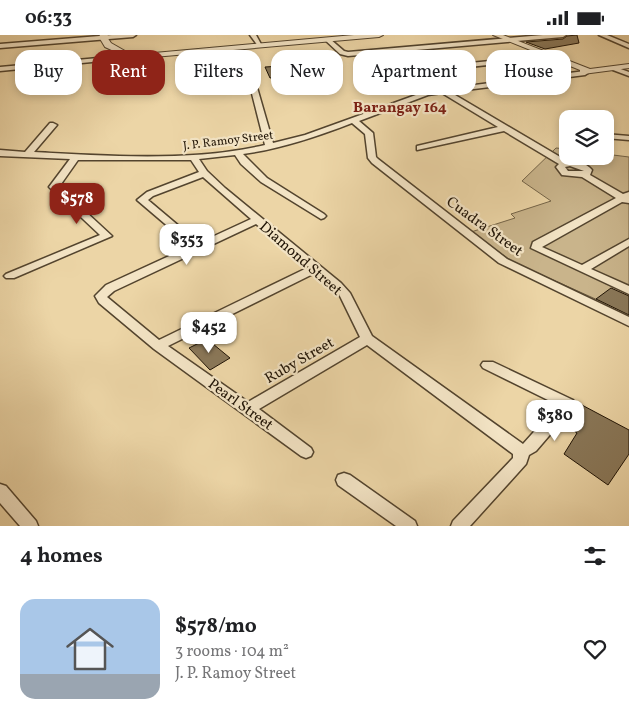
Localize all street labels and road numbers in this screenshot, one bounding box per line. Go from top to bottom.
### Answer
street label: J. P. Ramoy Street [182,128,274,154]
street label: Cuadra Street [441,192,527,262]
street label: Diamond Street [254,217,346,301]
street label: Ruby Street [261,333,338,390]
street label: Pearl Street [203,374,277,436]

